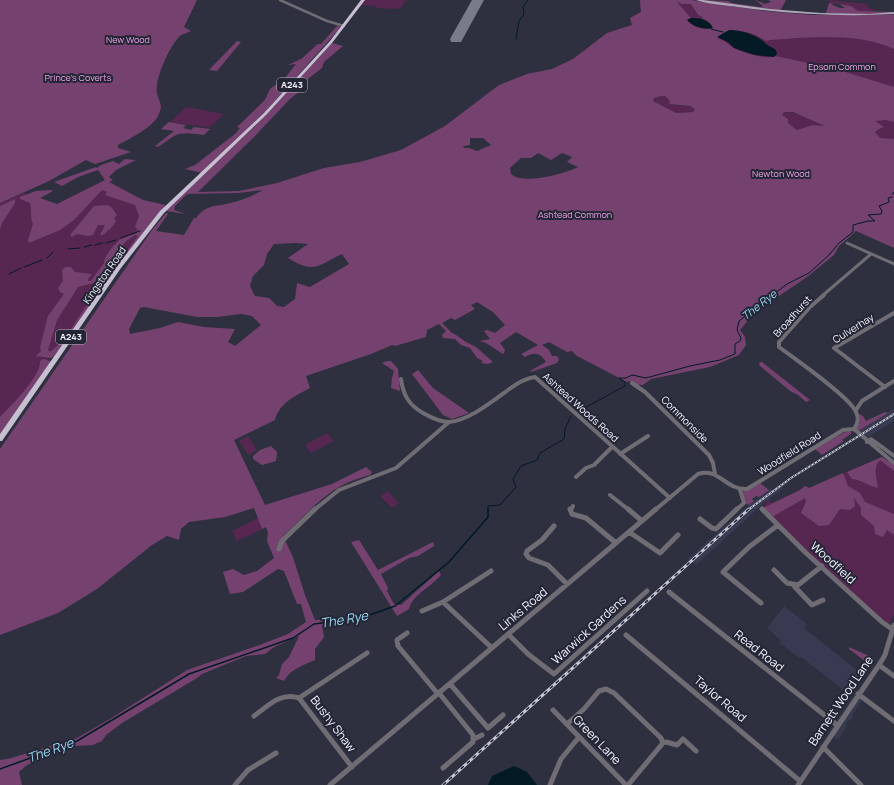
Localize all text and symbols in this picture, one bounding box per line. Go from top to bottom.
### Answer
park label: New Wood [106,33,150,46]
park label: Epsom Common [808,60,876,73]
park label: Prince's Coverts [45,71,112,84]
road number: A243 [277,78,307,92]
park label: Newton Wood [752,167,810,180]
park label: Ashtead Common [538,208,612,221]
street label: Kingston Road [79,244,129,306]
water label: The Rye [738,286,780,323]
street label: Broadhurst [770,292,814,340]
street label: Culverhay [830,309,877,346]
road number: A243 [56,330,86,344]
street label: Ashtead Woods Road [540,369,622,445]
street label: Commonside [658,392,712,446]
street label: Woodfield Road [755,428,823,478]
street label: Woodfield [807,538,860,588]
street label: Links Road [495,583,551,634]
street label: Warwick Gardens [548,591,630,668]
water label: The Rye [319,606,371,632]
street label: Read Road [731,626,788,675]
street label: Barnett Wood Lane [804,653,877,749]
street label: Taylor Road [690,672,750,726]
street label: Bushy Shaw [307,692,360,755]
street label: Green Lane [569,711,625,768]
water label: The Rye [24,733,77,767]

